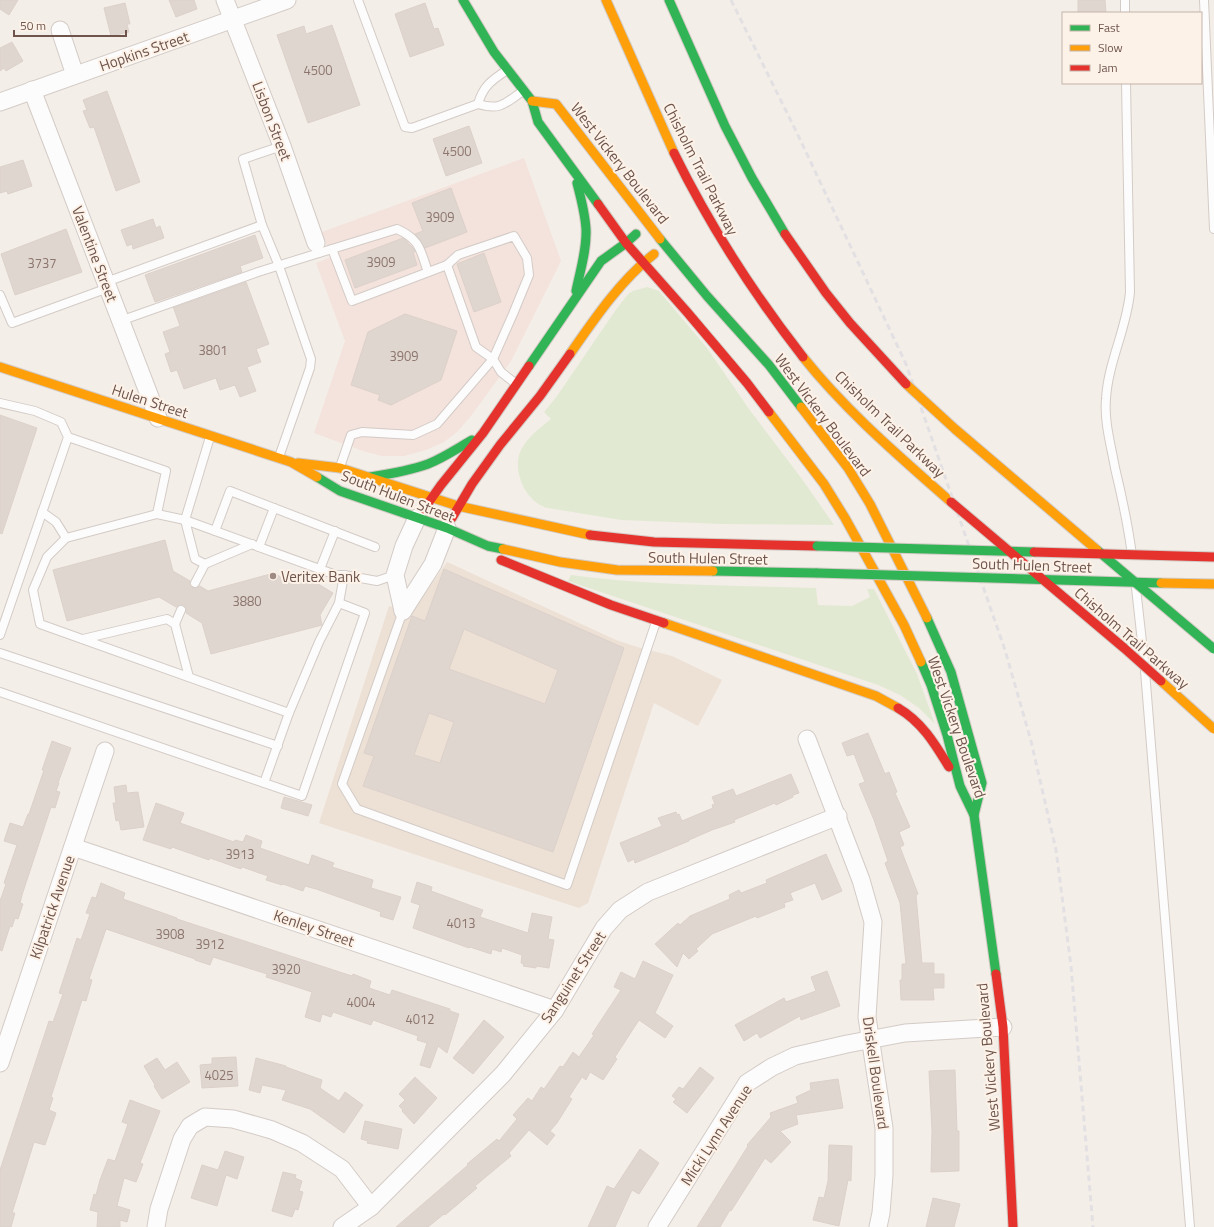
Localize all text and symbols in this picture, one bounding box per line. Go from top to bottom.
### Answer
scale bar [14,12,126,38]
legend [1062,12,1202,84]
text: 50 m [20,16,46,35]
text: Fast [1098,18,1121,37]
street label: Hopkins Street [96,25,193,77]
text: Slow [1098,38,1123,57]
text: Jam [1098,58,1118,77]
house number: 4500 [303,60,333,80]
street label: Lisbon Street [246,78,298,165]
street label: West Vickery Boulevard [565,97,675,229]
street label: Chisholm Trail Parkway [658,99,744,239]
house number: 4500 [442,141,472,161]
street label: Valentine Street [66,203,124,306]
house number: 3909 [425,207,455,227]
house number: 3909 [366,252,396,272]
house number: 3737 [27,253,57,273]
house number: 3801 [198,340,228,360]
house number: 3909 [389,346,419,366]
street label: West Vickery Boulevard [769,349,877,481]
street label: Chisholm Trail Parkway [830,365,950,483]
street label: Hulen Street [109,378,192,424]
street label: South Hulen Street [338,464,459,528]
street label: South Hulen Street [648,545,769,571]
street label: South Hulen Street [972,551,1093,579]
place label: Veritex Bank [281,565,360,588]
marker: Veritex Bank [268,571,278,581]
street label: Chisholm Trail Parkway [1069,581,1195,695]
house number: 3880 [232,591,262,611]
street label: West Vickery Boulevard [922,653,992,801]
house number: 3913 [225,844,255,864]
street label: Kilpatrick Avenue [23,852,81,962]
street label: Kenley Street [271,903,358,953]
house number: 4013 [446,913,476,933]
house number: 3908 [155,924,185,944]
street label: Sanguinet Street [535,926,612,1027]
house number: 3912 [195,934,225,954]
house number: 3920 [271,959,301,979]
street label: West Vickery Boulevard [970,982,1006,1132]
house number: 4004 [346,992,376,1012]
house number: 4012 [405,1009,435,1029]
street label: Driskell Boulevard [857,1015,895,1131]
house number: 4025 [204,1065,234,1085]
street label: Micki Lynn Avenue [675,1080,757,1190]

